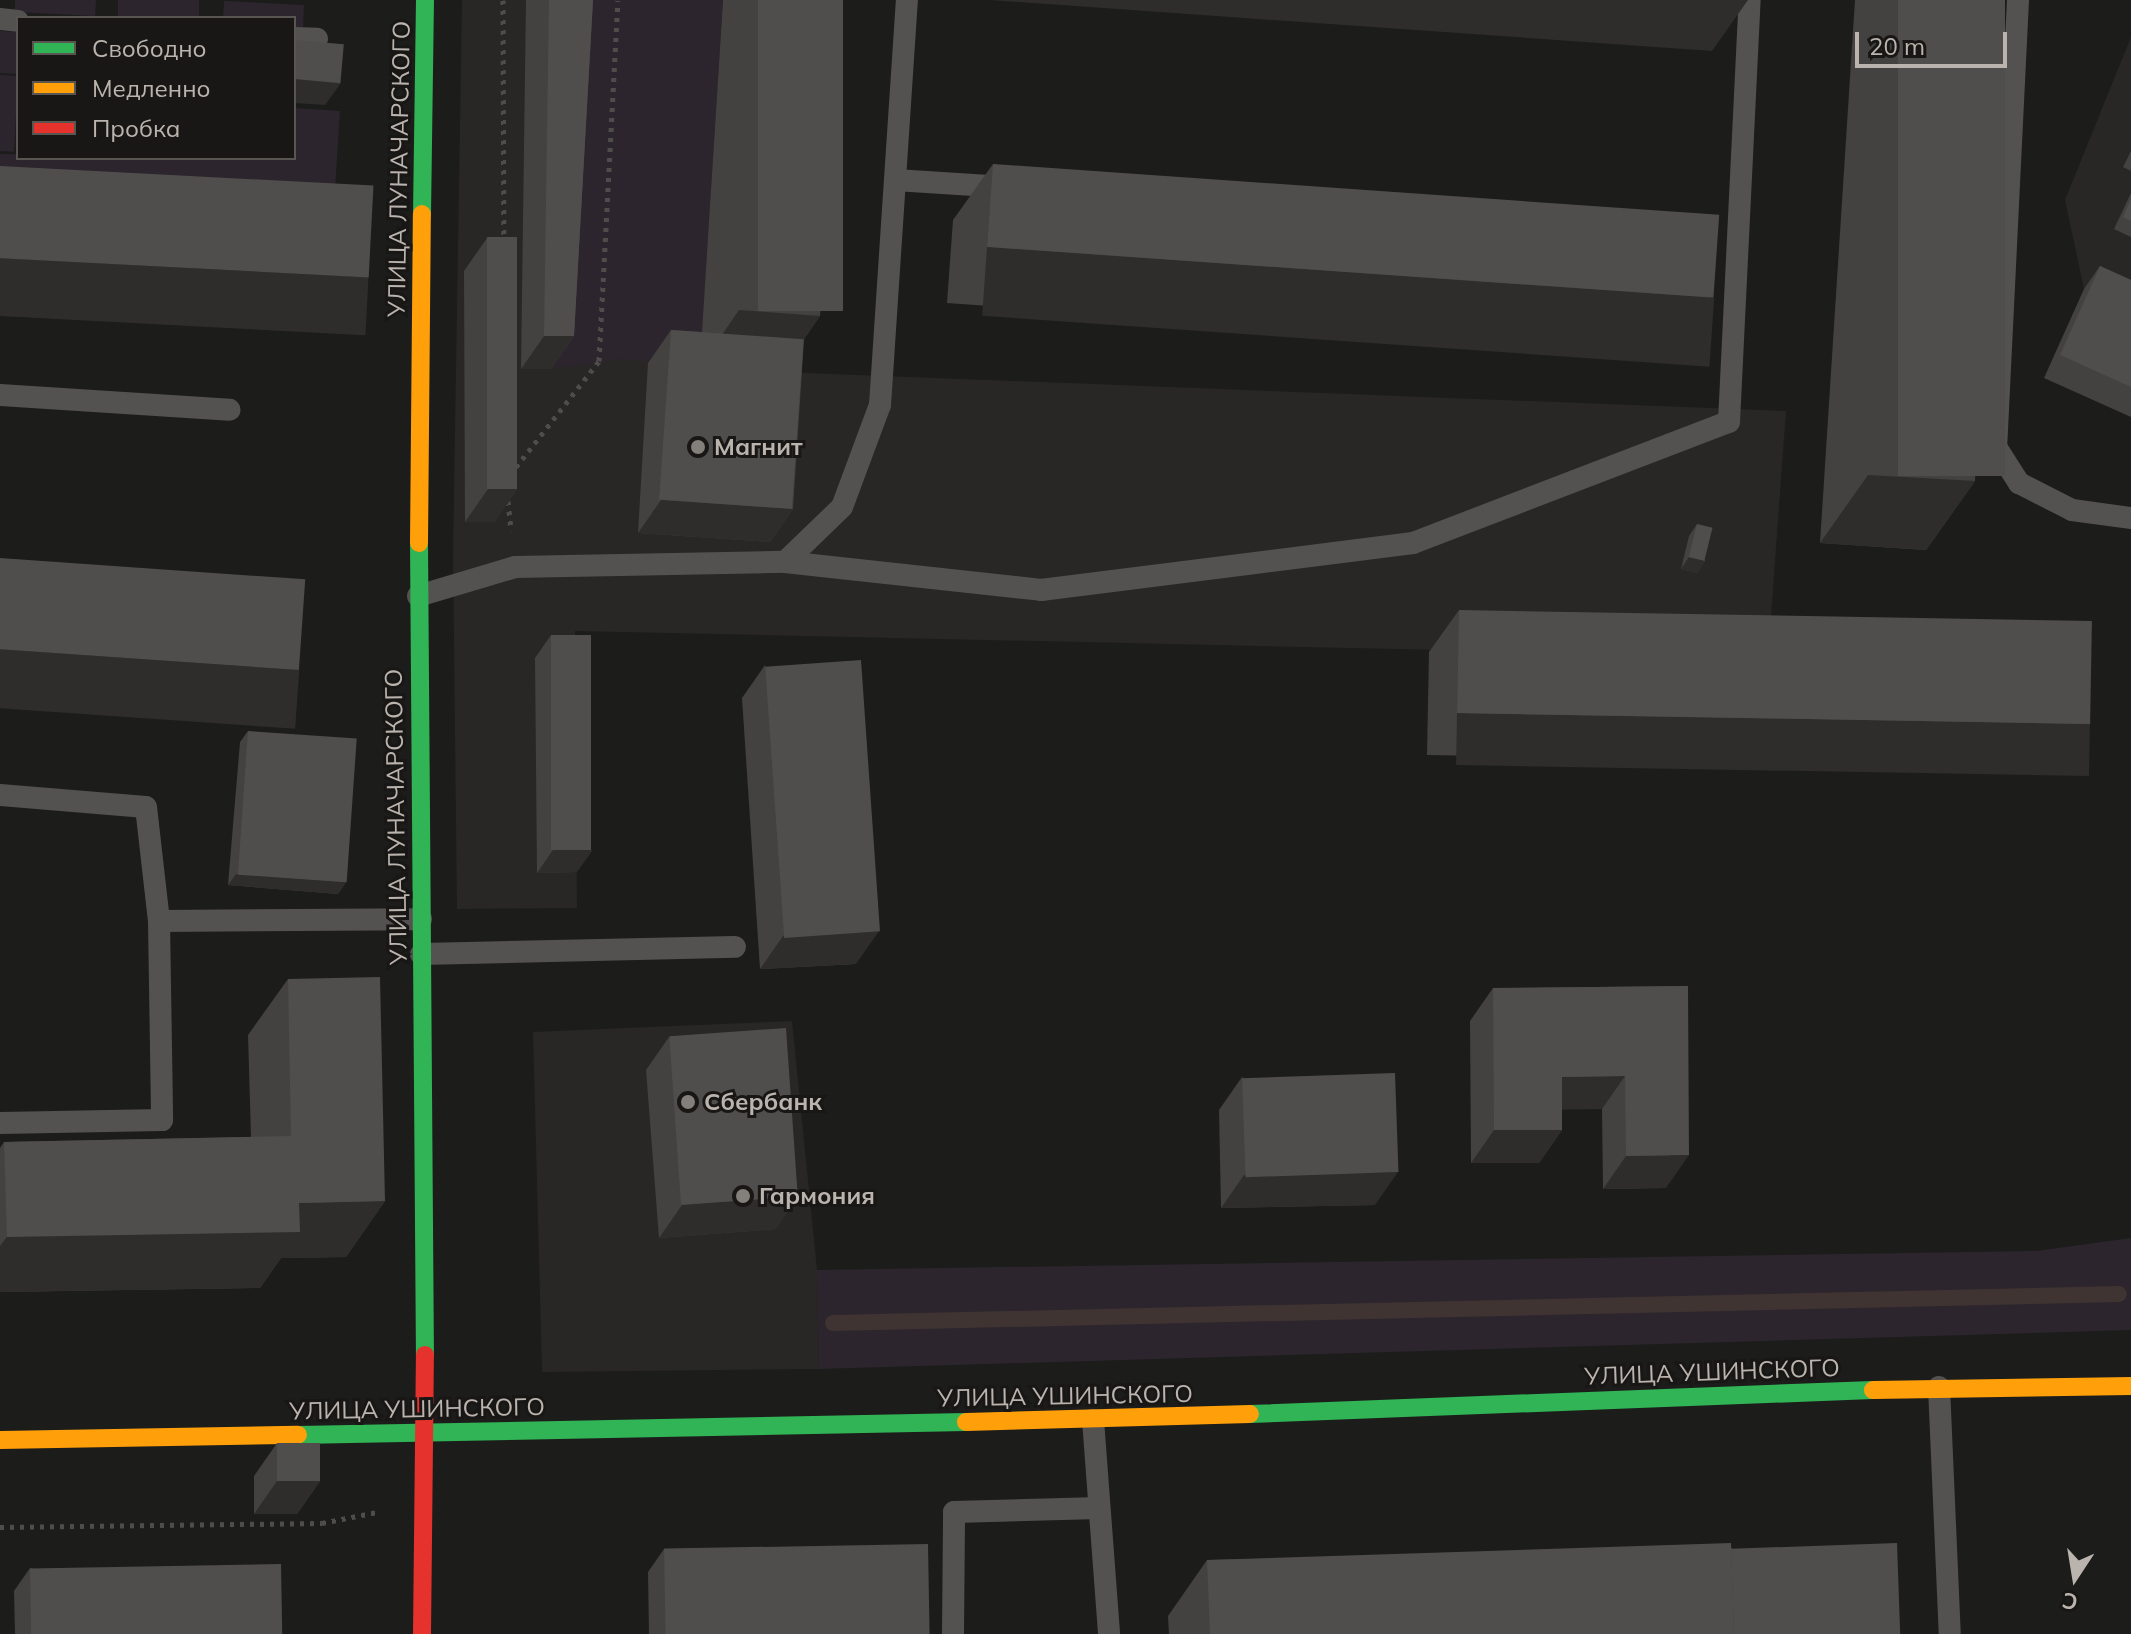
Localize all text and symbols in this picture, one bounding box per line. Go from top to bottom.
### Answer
legend [16,16,296,160]
scale bar [1859,16,2011,66]
street label: УЛИЦА ЛУНАЧАРСКОГО [382,21,416,317]
text: 20 m [1869,31,1925,61]
text: Свободно [92,33,207,63]
text: Медленно [92,73,211,103]
text: Пробка [92,113,180,143]
place label: Магнит [714,433,803,461]
marker: Магнит [689,438,707,456]
street label: УЛИЦА ЛУНАЧАРСКОГО [379,669,413,965]
place label: Сбербанк [704,1088,822,1116]
marker: Сбербанк [679,1093,697,1111]
place label: Гармония [759,1182,875,1210]
marker: Гармония [734,1187,752,1205]
street label: УЛИЦА УШИНСКОГО [1584,1353,1840,1391]
street label: УЛИЦА УШИНСКОГО [937,1379,1193,1413]
street label: УЛИЦА УШИНСКОГО [289,1392,545,1426]
north arrow [2035,1538,2115,1618]
text: С [2060,1586,2080,1617]

